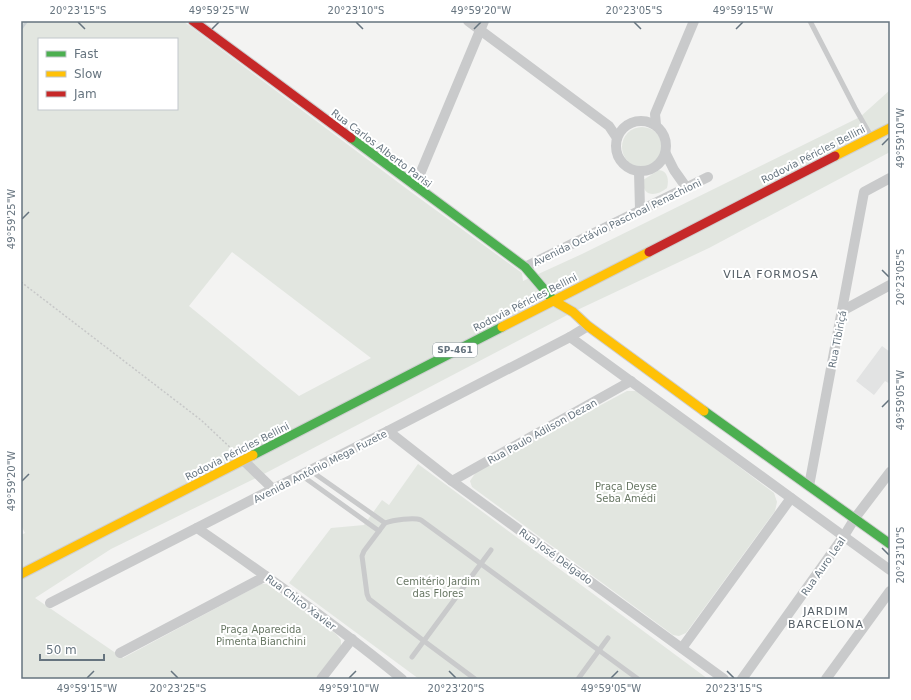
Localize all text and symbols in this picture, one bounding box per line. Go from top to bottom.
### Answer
text: 20°23'15"S [50,5,106,16]
text: 49°59'25"W [189,5,249,16]
text: 20°23'10"S [328,5,384,16]
text: 49°59'20"W [451,5,511,16]
text: 20°23'05"S [606,5,662,16]
text: 49°59'15"W [713,5,773,16]
legend [38,38,178,110]
text: Fast [74,47,98,61]
text: Slow [74,67,102,81]
text: Jam [73,87,97,101]
street label: Rua Carlos Alberto Parisi [329,107,434,190]
text: 49°59'10"W [895,108,906,168]
street label: Rodovia Péricles Bellini [759,123,867,185]
street label: Avenida Octávio Paschoal Penachioni [531,177,703,268]
text: 49°59'25"W [6,189,17,249]
text: 20°23'05"S [895,249,906,305]
district label: VILA FORMOSA [723,268,819,281]
street label: Rodovia Péricles Bellini [471,271,579,333]
street label: Rua Tibiriçá [827,309,848,369]
road number: SP-461 [433,343,477,357]
text: 49°59'05"W [895,370,906,430]
street label: Rua Paulo Adilson Dezan [486,397,599,466]
street label: Rodovia Péricles Bellini [183,420,291,482]
street label: Avenida Antônio Mega Fuzete [252,428,389,505]
text: 49°59'20"W [6,451,17,511]
park label: Praça Deyse Seba Amédi [595,481,657,504]
street label: Rua José Delgado [517,526,594,587]
text: 20°23'10"S [895,527,906,583]
street label: Rua Auro Leal [799,535,848,598]
street label: Rua Chico Xavier [263,572,339,633]
park label: Cemitério Jardim das Flores [396,576,480,599]
district label: JARDIM BARCELONA [788,605,864,631]
park label: Praça Aparecida Pimenta Bianchini [216,624,306,647]
scale bar [40,636,104,662]
text: 50 m [46,643,77,657]
text: 49°59'15"W [57,683,117,694]
text: 20°23'25"S [150,683,206,694]
text: 49°59'10"W [319,683,379,694]
text: 20°23'20"S [428,683,484,694]
text: 49°59'05"W [581,683,641,694]
text: 20°23'15"S [706,683,762,694]

